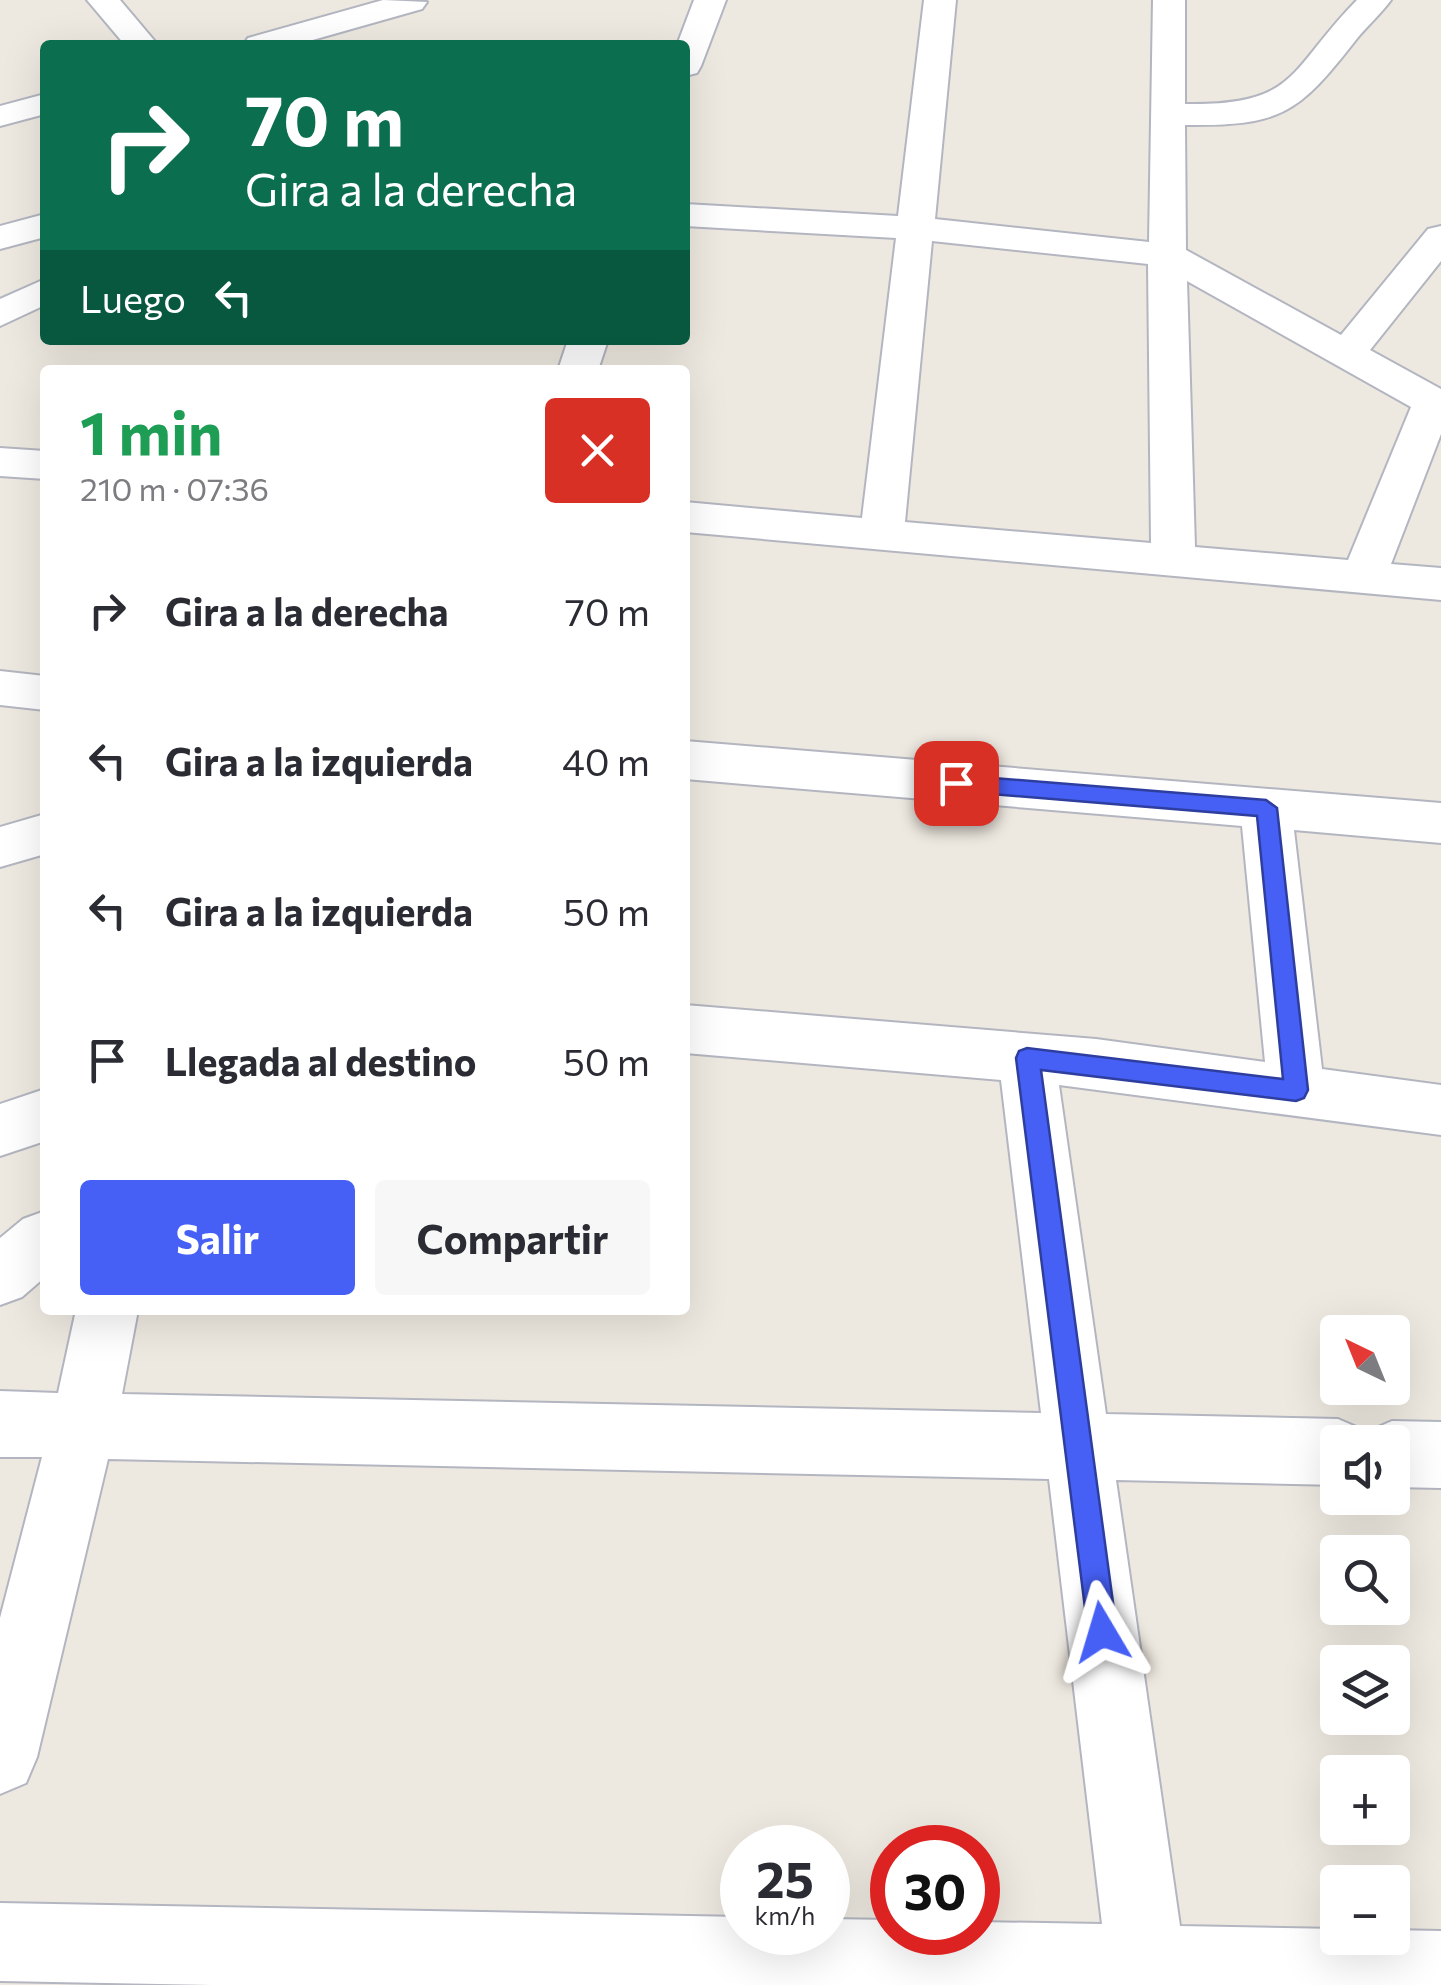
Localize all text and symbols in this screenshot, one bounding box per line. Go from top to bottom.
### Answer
text: 70 m [245,75,404,160]
icon: right [80,80,210,210]
text: Gira a la derecha [245,160,577,215]
icon: left [206,270,261,325]
text: Luego [80,274,186,321]
text: 1 min [80,394,222,467]
button: close [545,398,650,503]
text: 210 m · 07:36 [80,468,269,508]
icon: right [80,583,135,638]
text: Gira a la derecha [165,587,449,634]
text: 70 m [565,587,650,634]
icon: left [80,733,135,788]
text: Gira a la izquierda [165,737,473,784]
text: 40 m [562,737,650,784]
pin [914,741,999,826]
icon: arrive [929,756,984,811]
icon: left [80,883,135,938]
text: Gira a la izquierda [165,887,473,934]
text: 50 m [563,887,650,934]
icon: arrive [80,1033,135,1088]
text: Llegada al destino [165,1037,476,1084]
text: 50 m [563,1037,650,1084]
button: Salir [80,1180,355,1295]
button: Compartir [375,1180,650,1295]
north arrow [1320,1315,1410,1405]
map controls [1320,1315,1410,1955]
button: sound [1320,1425,1410,1515]
button: search [1320,1535,1410,1625]
position arrow [1050,1580,1154,1684]
button: layers [1320,1645,1410,1735]
button: + [1320,1755,1410,1845]
speed limit sign: 30 [870,1825,1000,1955]
text: 25 [756,1847,814,1908]
button: − [1320,1865,1410,1955]
text: km/h [755,1900,815,1930]

